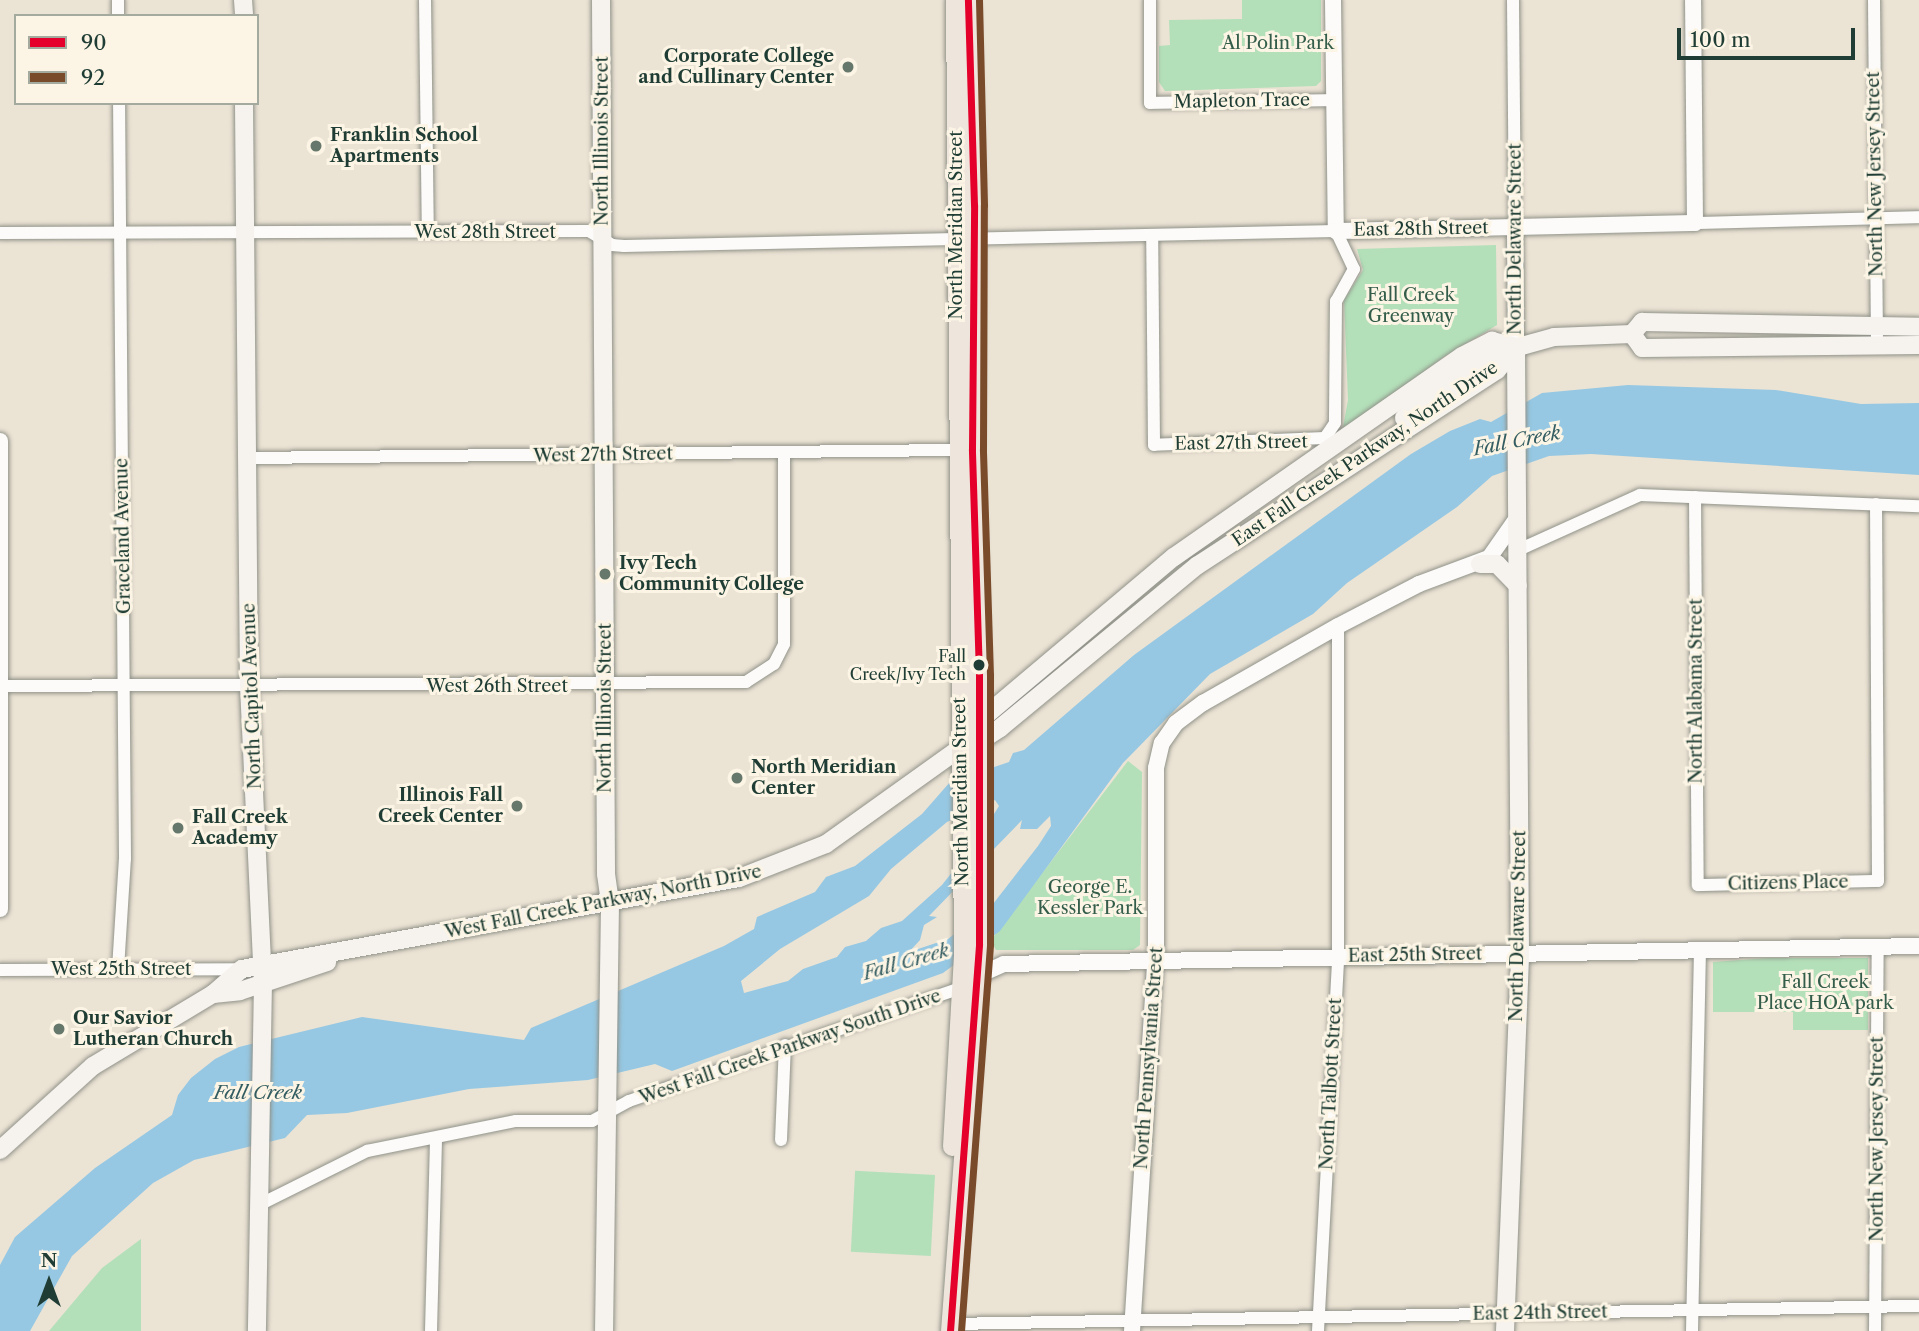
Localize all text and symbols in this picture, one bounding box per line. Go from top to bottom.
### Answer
legend [14,14,259,105]
scale bar [1681,14,1860,58]
text: 100 m [1690,27,1751,52]
text: 90 [81,30,107,55]
park label: Al Polin Park [1222,32,1334,54]
place label: Corporate College and Cullinary Center [638,46,834,88]
street label: North Illinois Street [591,56,613,226]
marker: Corporate College and Cullinary Center [840,59,856,75]
text: 92 [81,65,105,90]
street label: North New Jersey Street [1862,71,1888,277]
street label: Mapleton Trace [1174,89,1310,113]
place label: Franklin School Apartments [330,125,478,168]
street label: North Meridian Street [945,130,967,320]
marker: Franklin School Apartments [308,138,324,154]
street label: North Delaware Street [1504,143,1526,335]
street label: East 28th Street [1353,217,1489,241]
street label: West 28th Street [414,221,556,243]
park label: Fall Creek Greenway [1367,285,1455,328]
street label: East Fall Creek Parkway, North Drive [1228,357,1502,551]
water label: Fall Creek [1471,421,1563,461]
street label: East 27th Street [1174,431,1308,455]
street label: West 27th Street [533,443,673,467]
street label: Graceland Avenue [111,457,135,615]
place label: Ivy Tech Community College [619,553,805,596]
marker: Ivy Tech Community College [597,566,613,582]
street label: North Alabama Street [1685,598,1707,784]
street label: North Capitol Avenue [238,602,266,790]
street label: North Illinois Street [594,623,616,793]
place label: Fall Creek/Ivy Tech [849,646,966,684]
marker: Fall Creek/Ivy Tech [972,658,986,672]
street label: West 26th Street [426,675,568,697]
street label: North Meridian Street [949,697,973,887]
place label: North Meridian Center [751,757,896,800]
marker: North Meridian Center [729,770,745,786]
place label: Illinois Fall Creek Center [378,785,503,828]
marker: Illinois Fall Creek Center [509,798,525,814]
place label: Fall Creek Academy [192,807,288,850]
marker: Fall Creek Academy [170,820,186,836]
street label: North Delaware Street [1506,830,1530,1022]
street label: West Fall Creek Parkway, North Drive [443,861,763,943]
street label: Citizens Place [1727,871,1849,895]
park label: George E. Kessler Park [1037,877,1143,920]
water label: Fall Creek [860,939,952,985]
street label: East 25th Street [1348,943,1482,967]
street label: North Pennsylvania Street [1130,946,1168,1170]
street label: West 25th Street [51,958,191,980]
park label: Fall Creek Place HOA park [1756,972,1894,1014]
street label: West Fall Creek Parkway South Drive [636,985,944,1109]
street label: North Talbott Street [1316,997,1346,1171]
place label: Our Savior Lutheran Church [73,1008,233,1050]
marker: Our Savior Lutheran Church [51,1021,67,1037]
street label: North New Jersey Street [1866,1036,1888,1242]
water label: Fall Creek [214,1082,302,1104]
north arrow [14,1247,84,1317]
text: N [41,1249,57,1272]
street label: East 24th Street [1472,1301,1608,1325]

